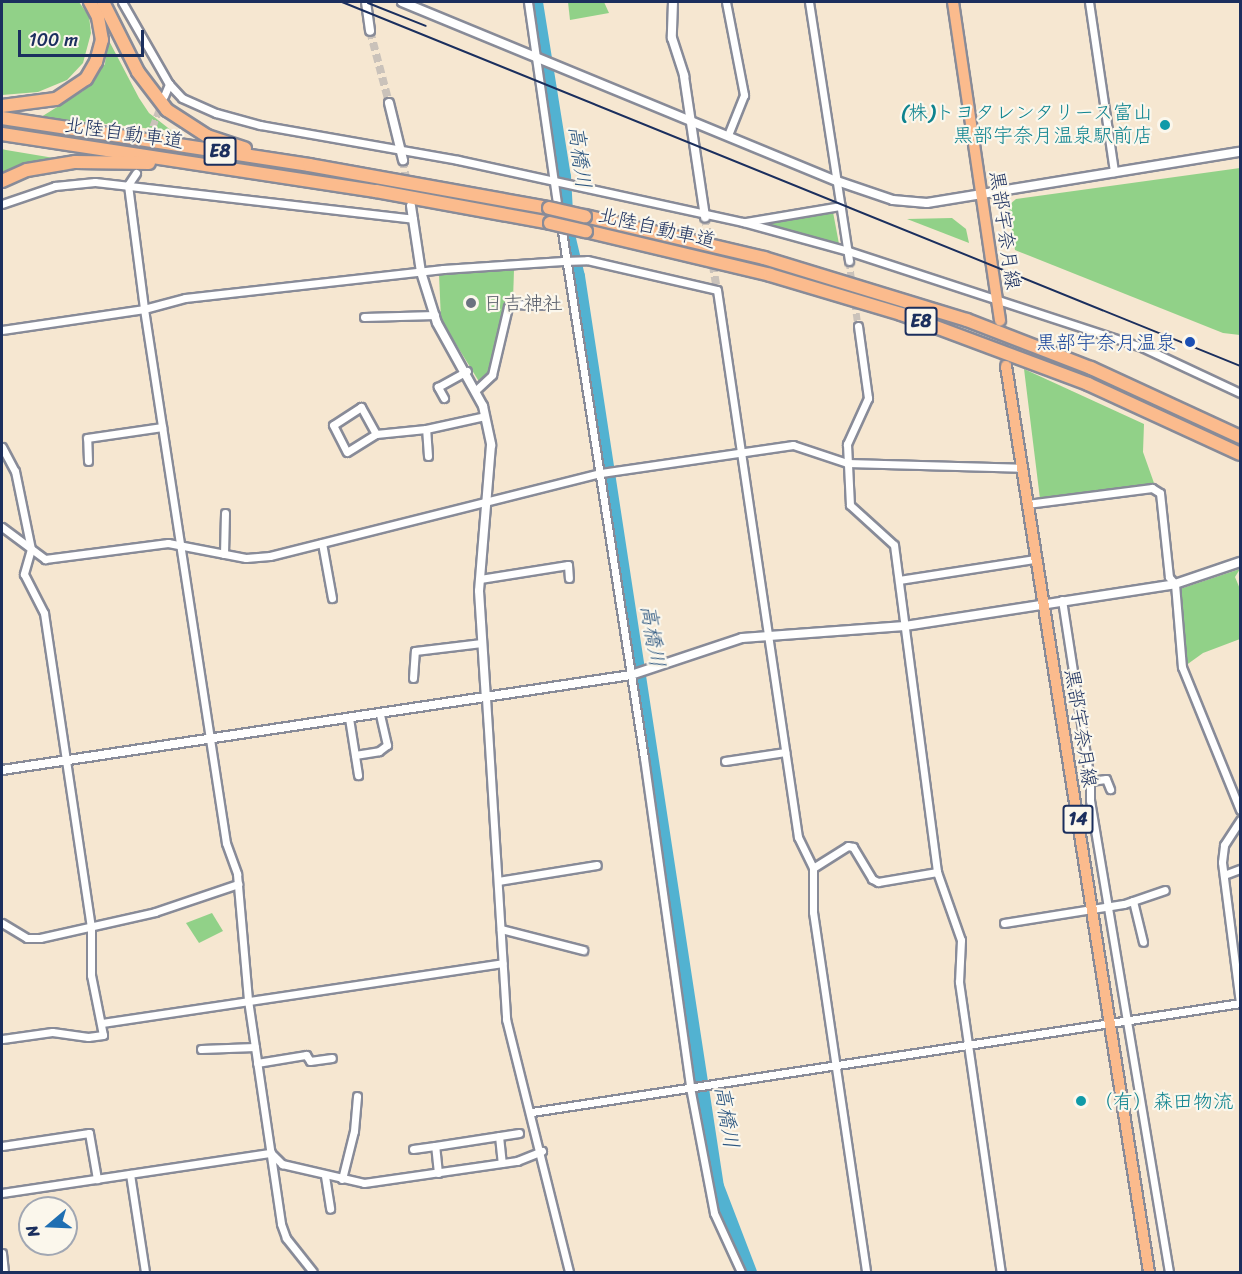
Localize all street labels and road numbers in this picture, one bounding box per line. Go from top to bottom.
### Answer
street label: 北陸自動車道 [63,113,185,153]
road number: E8 [204,136,236,166]
street label: 黒部宇奈月線 [985,169,1025,291]
street label: 北陸自動車道 [596,203,718,253]
road number: E8 [904,306,938,336]
street label: 黒部宇奈月線 [1060,667,1102,789]
road number: 14 [1062,804,1094,834]

